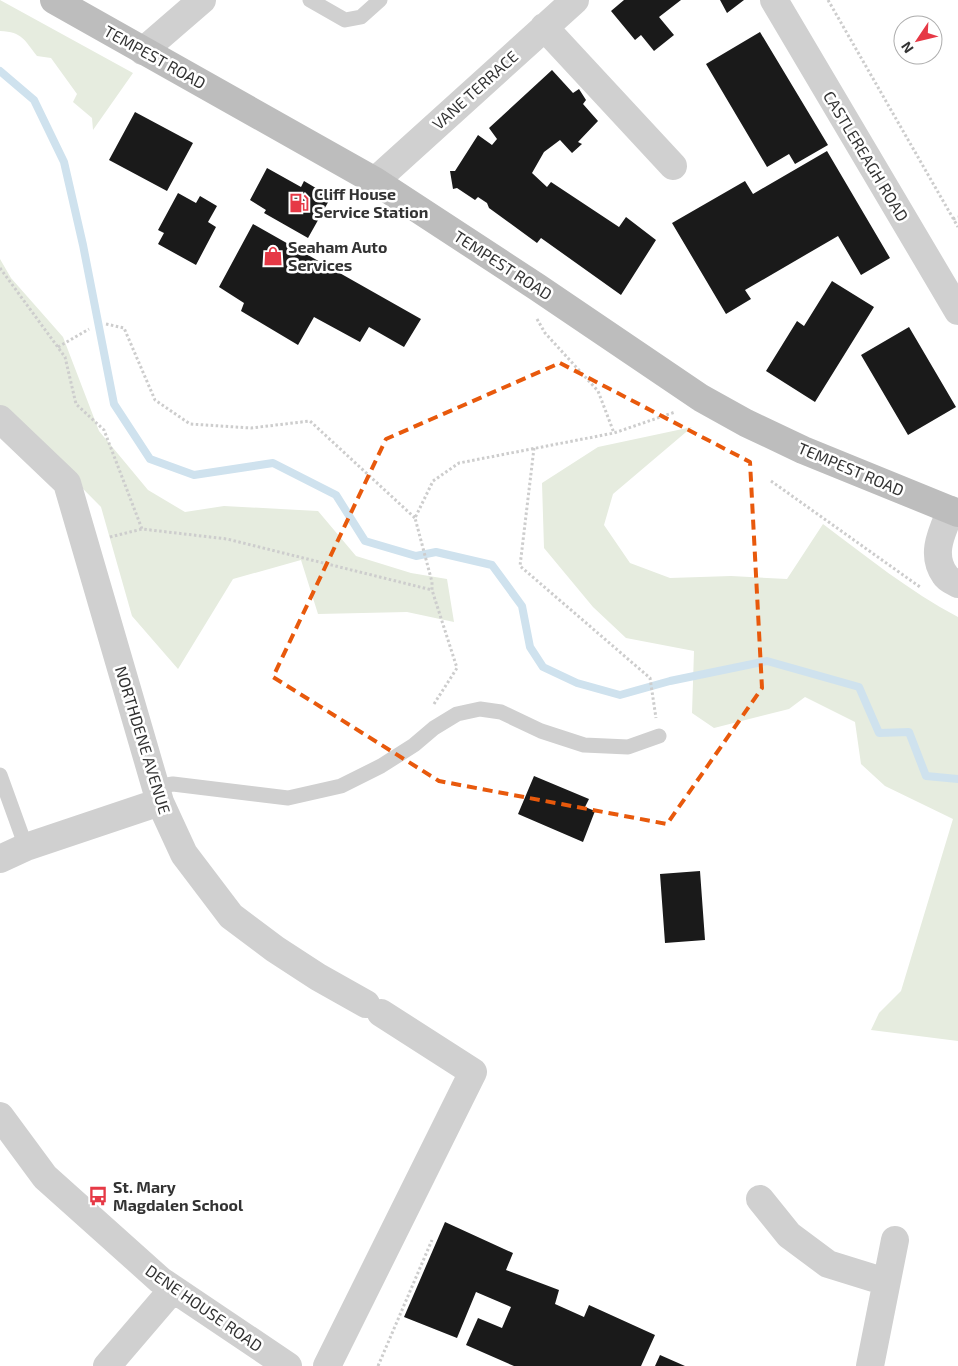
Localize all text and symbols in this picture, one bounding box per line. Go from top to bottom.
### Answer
north arrow [893,15,943,65]
street label: TEMPEST ROAD [101,21,209,92]
text: N [897,39,917,57]
street label: VANE TERRACE [428,46,521,133]
street label: CASTLEREAGH ROAD [820,87,913,224]
place label: Cliff House Service Station [314,184,428,221]
fuel station icon: Cliff House Service Station [288,192,310,214]
street label: TEMPEST ROAD [451,226,556,303]
place label: Seaham Auto Services [288,237,387,274]
shop icon: Seaham Auto Services [262,245,284,267]
street label: TEMPEST ROAD [795,438,907,499]
street label: NORTHDENE AVENUE [112,664,175,816]
place label: St. Mary Magdalen School [113,1177,244,1214]
bus stop icon: St. Mary Magdalen School [87,1185,109,1207]
street label: DENE HOUSE ROAD [142,1260,266,1355]

